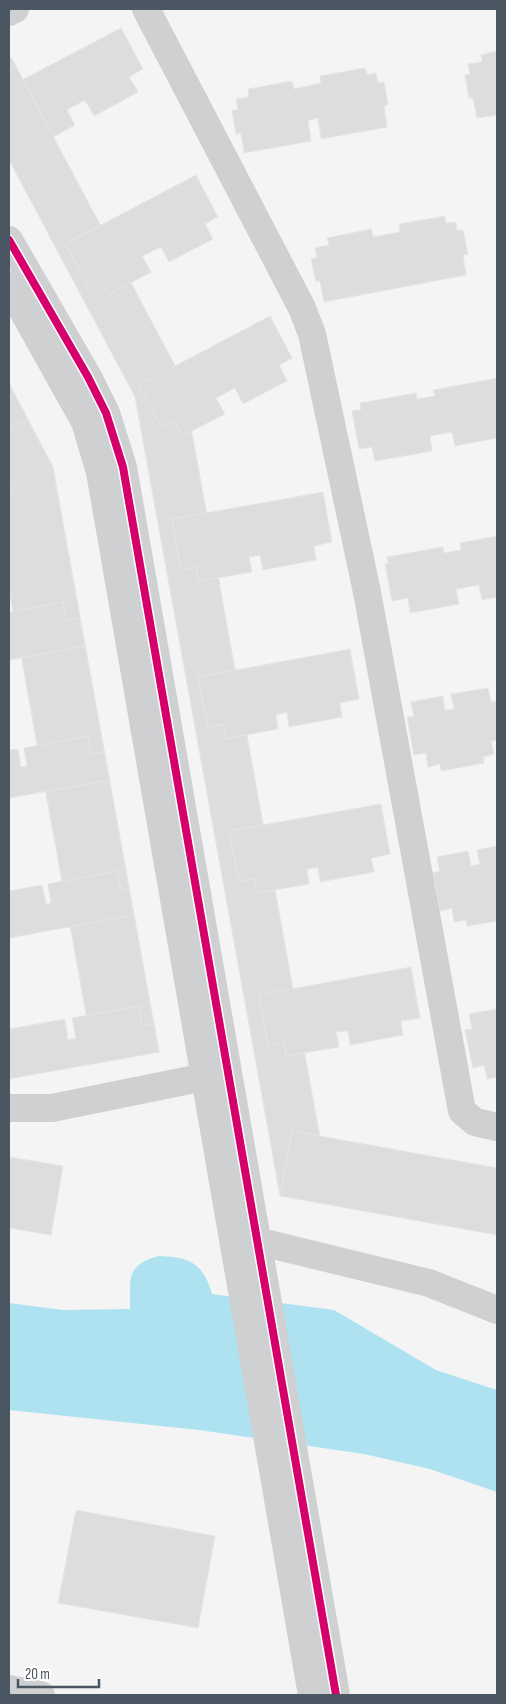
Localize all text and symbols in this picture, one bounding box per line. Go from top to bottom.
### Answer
scale bar [18,1656,99,1688]
text: 20 m [25,1665,50,1684]

